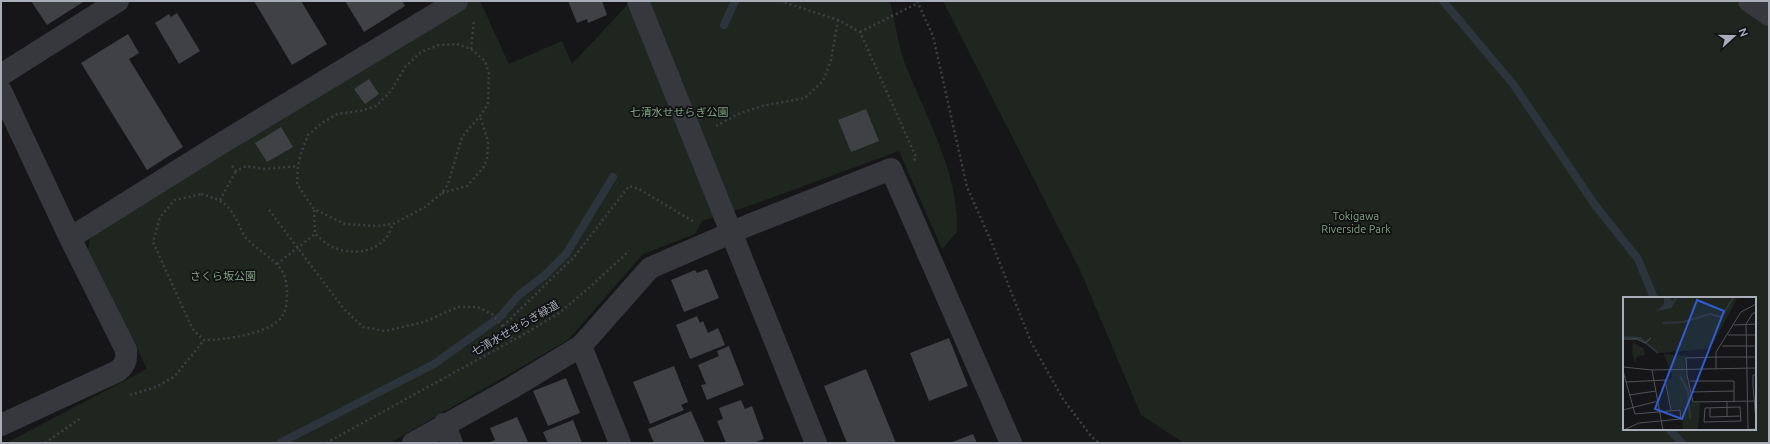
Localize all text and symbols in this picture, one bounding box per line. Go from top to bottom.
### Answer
north arrow [1714,16,1754,56]
text: N [1736,26,1750,38]
park label: 七清水せせらぎ公園 [630,106,729,118]
park label: Tokigawa Riverside Park [1321,210,1391,235]
park label: さくら坂公園 [190,270,256,282]
inset map [1623,297,1756,430]
street label: 七清水せせらぎ緑道 [469,298,561,358]

